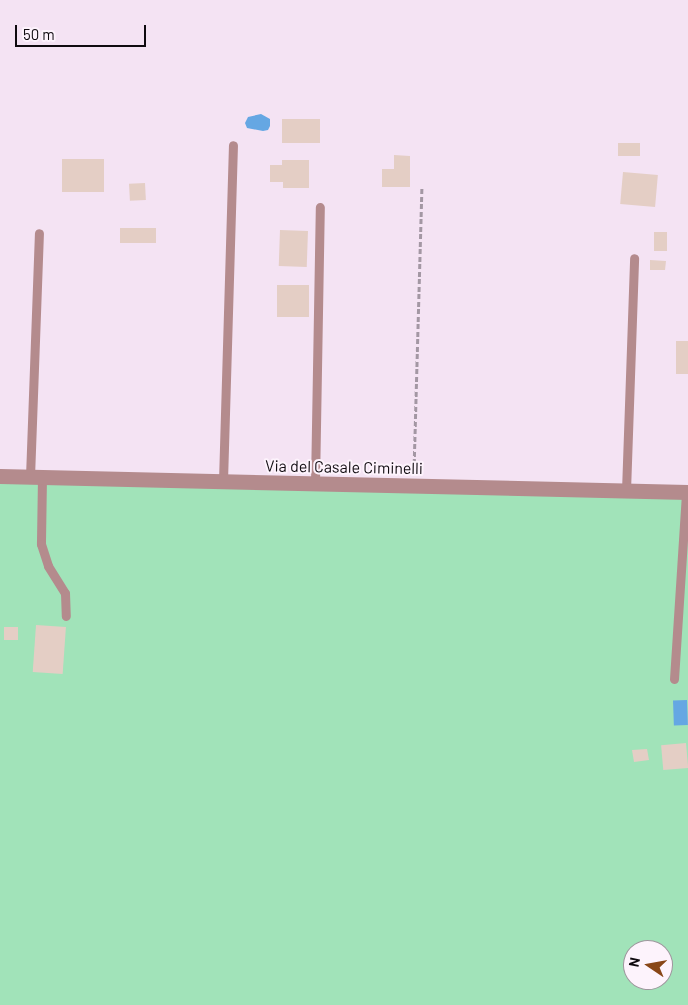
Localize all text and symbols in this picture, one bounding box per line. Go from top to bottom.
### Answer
scale bar [18,15,149,47]
text: 50 m [23,25,55,43]
street label: Via del Casale Ciminelli [265,456,423,478]
north arrow [623,940,673,990]
text: N [625,956,643,968]

